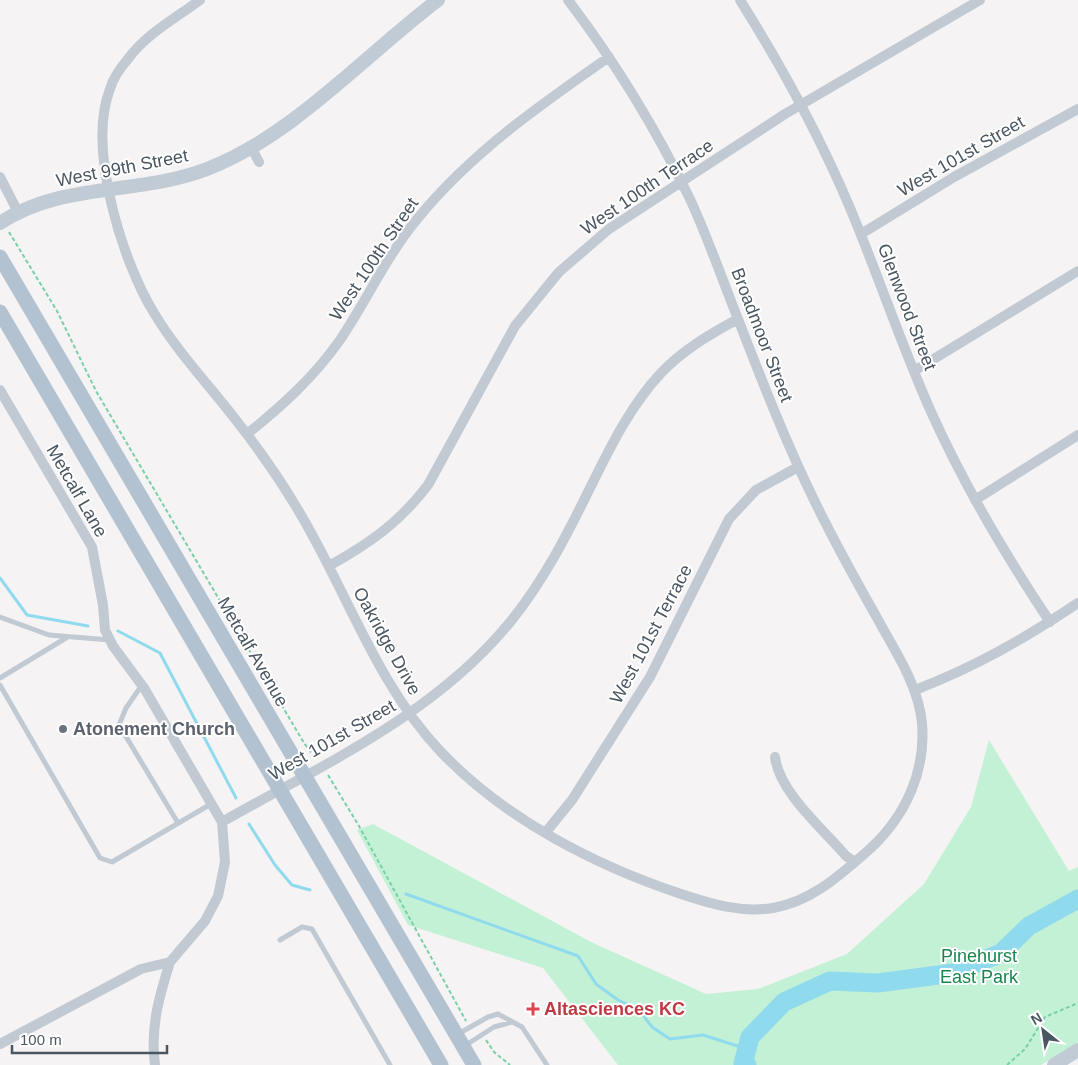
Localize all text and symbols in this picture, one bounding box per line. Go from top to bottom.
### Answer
street label: West 101st Street [894,112,1028,200]
street label: West 100th Terrace [577,135,717,239]
street label: West 99th Street [54,145,190,191]
street label: West 100th Street [326,194,422,324]
street label: Glenwood Street [874,241,940,373]
street label: Broadmoor Street [727,265,797,405]
street label: Metcalf Lane [43,441,111,541]
street label: West 101st Terrace [606,561,696,707]
street label: Oakridge Drive [349,584,425,698]
street label: Metcalf Avenue [214,594,292,710]
street label: West 101st Street [265,696,399,784]
place label: Atonement Church [73,719,235,739]
marker: Atonement Church [57,723,69,735]
park label: Pinehurst East Park [940,946,1019,987]
place label: Altasciences KC [544,999,685,1019]
marker: Altasciences KC [526,1002,540,1016]
north arrow [1018,1005,1068,1055]
text: N [1028,1009,1045,1028]
scale bar [12,1022,168,1054]
text: 100 m [20,1031,62,1048]

